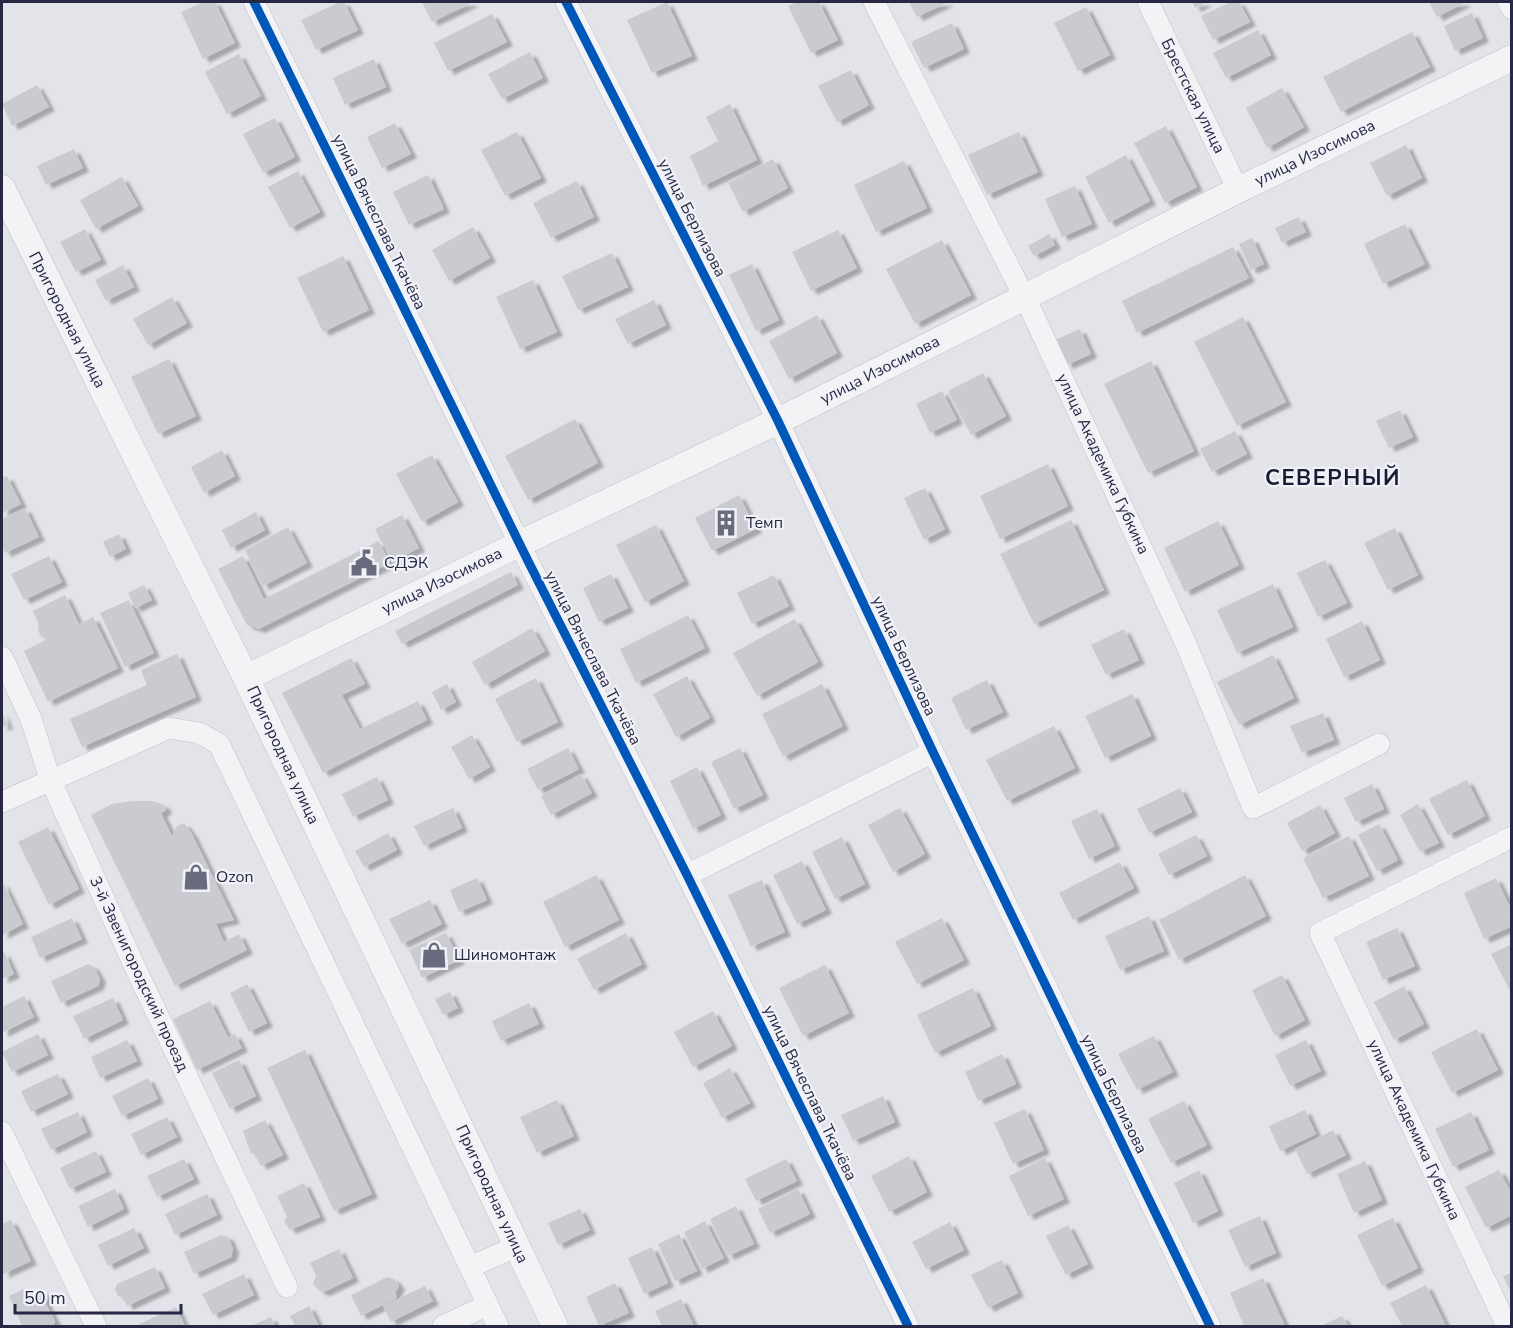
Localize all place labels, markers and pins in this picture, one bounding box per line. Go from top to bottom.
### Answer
building icon: Темп [711,508,741,538]
place label: Темп [746,512,783,534]
public building icon: СДЭК [349,548,379,578]
place label: СДЭК [384,552,429,574]
shop icon: Ozon [181,862,211,892]
place label: Ozon [216,866,254,888]
shop icon: Шиномонтаж [419,940,449,970]
place label: Шиномонтаж [454,944,556,966]

